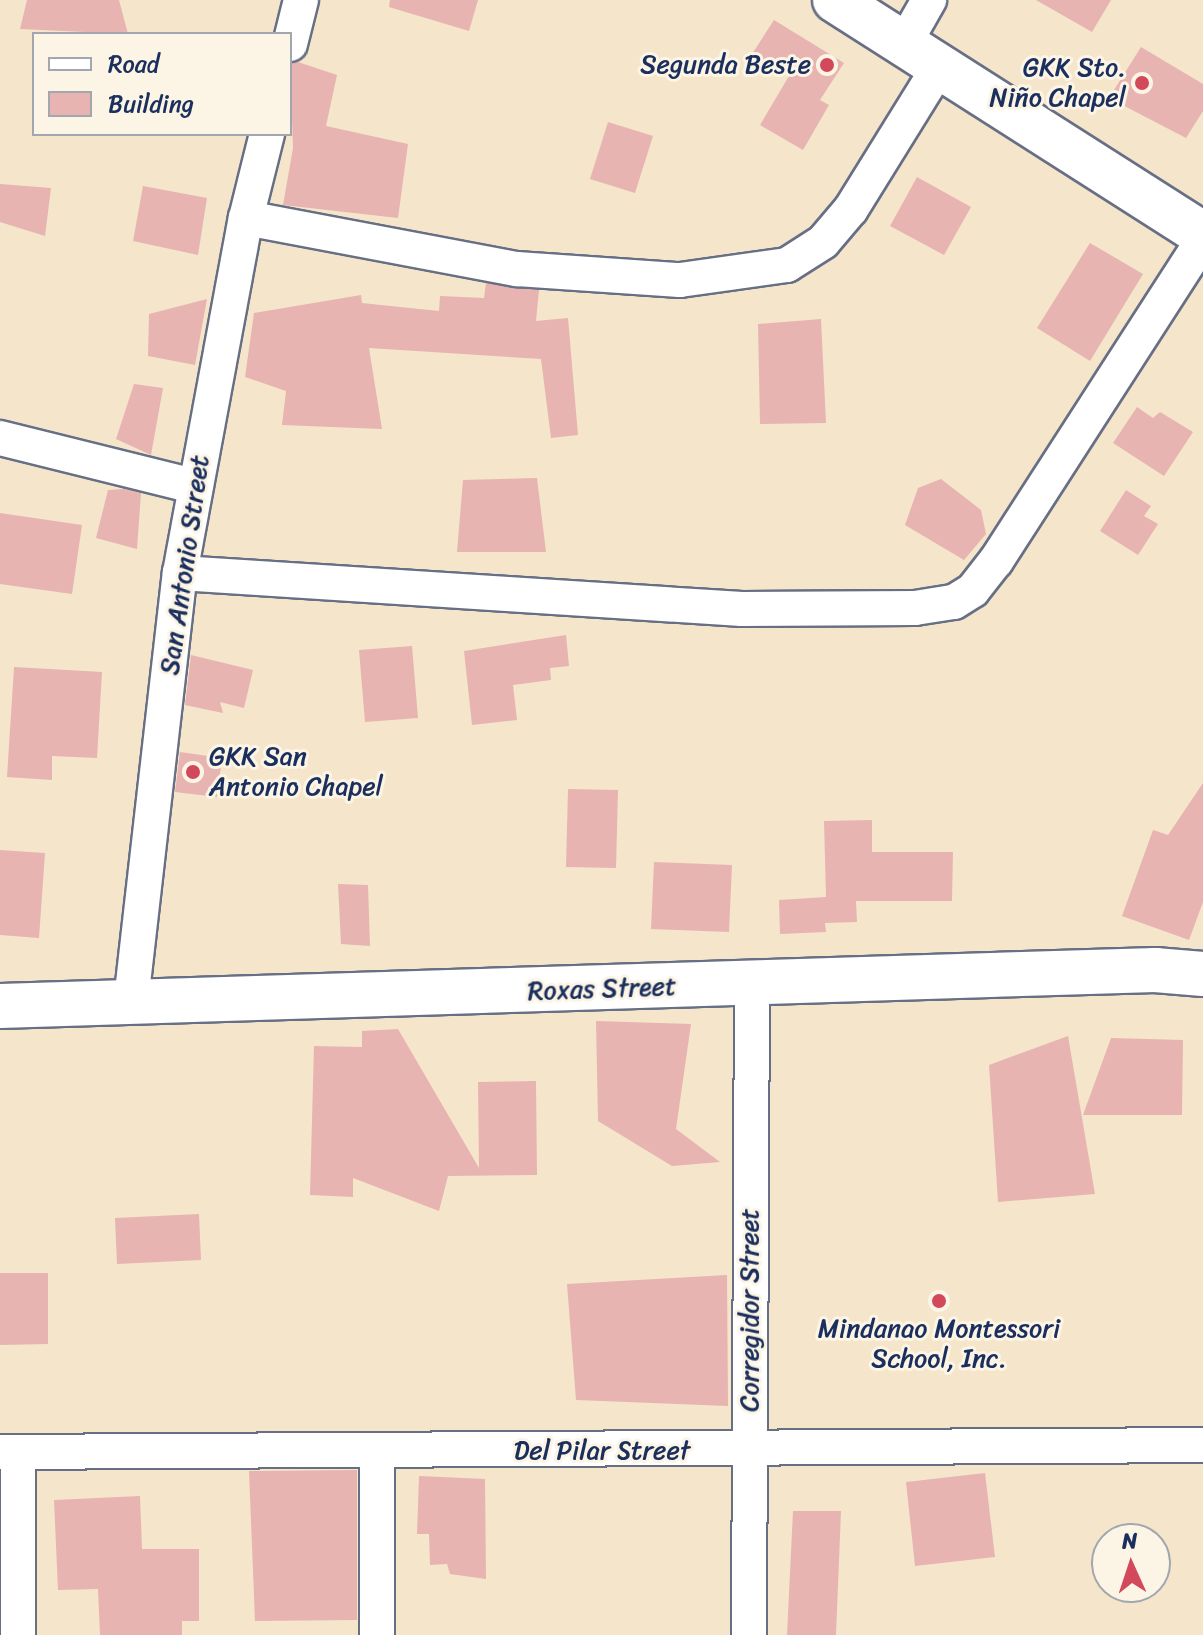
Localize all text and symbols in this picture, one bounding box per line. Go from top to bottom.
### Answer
legend [32,32,292,136]
text: Road [108,43,159,85]
place label: Segunda Beste [640,49,811,81]
place label: GKK Sto. Niño Chapel [989,52,1126,114]
marker: Segunda Beste [818,56,836,74]
marker: GKK Sto. Niño Chapel [1133,74,1151,92]
text: Building [108,83,194,125]
street label: San Antonio Street [154,453,216,677]
place label: GKK San Antonio Chapel [209,741,383,802]
marker: GKK San Antonio Chapel [184,763,202,781]
street label: Roxas Street [527,971,677,1007]
street label: Corregidor Street [734,1208,766,1412]
marker: Mindanao Montessori School, Inc. [930,1292,948,1310]
place label: Mindanao Montessori School, Inc. [818,1313,1060,1374]
street label: Del Pilar Street [512,1435,692,1467]
text: N [1121,1521,1138,1560]
north arrow [1091,1523,1171,1603]

